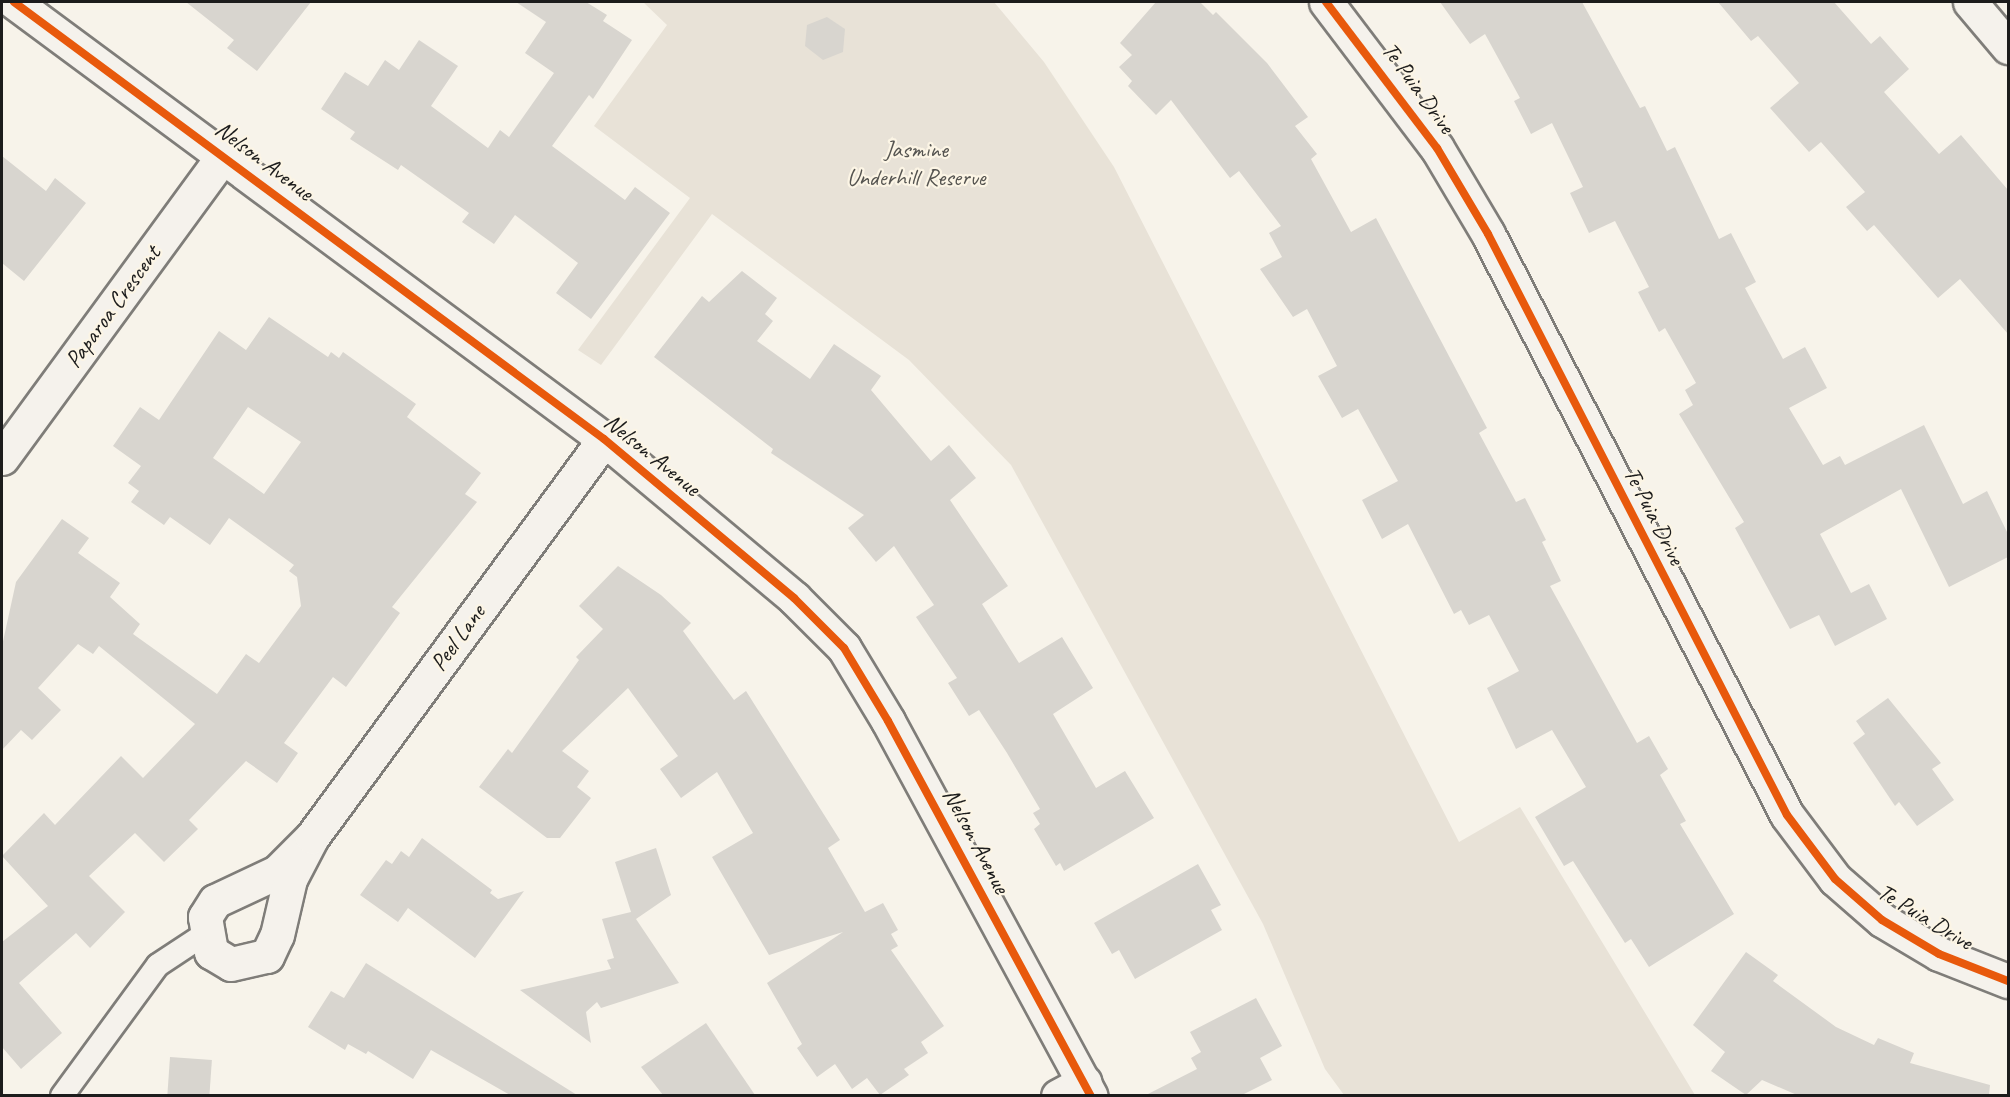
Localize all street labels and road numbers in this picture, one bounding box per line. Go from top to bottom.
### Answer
street label: Te Puia Drive [1375,37,1461,139]
street label: Nelson Avenue [209,115,319,207]
street label: Paparoa Crescent [59,240,167,374]
street label: Nelson Avenue [598,408,706,502]
street label: Te Puia Drive [1617,463,1691,569]
street label: Peel Lane [424,599,492,677]
street label: Nelson Avenue [936,783,1016,899]
street label: Te Puia Drive [1873,878,1977,956]

